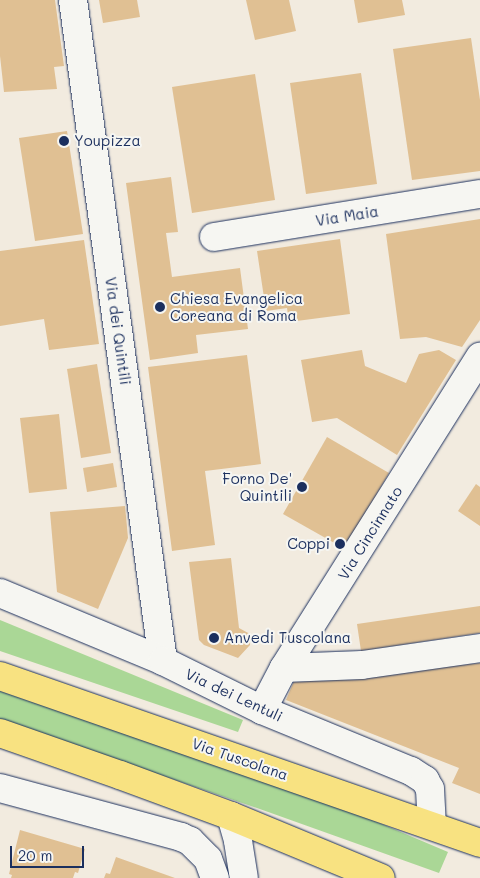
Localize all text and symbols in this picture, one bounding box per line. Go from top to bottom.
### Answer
place label: Youpizza [74,132,141,150]
marker: Youpizza [58,135,70,147]
street label: Via Maia [314,202,380,230]
street label: Via dei Quintili [102,276,134,386]
place label: Chiesa Evangelica Coreana di Roma [170,289,303,324]
marker: Chiesa Evangelica Coreana di Roma [154,301,166,313]
place label: Forno De' Quintili [222,469,292,504]
marker: Forno De' Quintili [296,481,308,493]
street label: Via Cincinnato [334,483,406,583]
place label: Coppi [287,535,330,553]
marker: Coppi [334,538,346,550]
place label: Anvedi Tuscolana [224,629,351,647]
marker: Anvedi Tuscolana [208,632,220,644]
street label: Via dei Lentuli [183,665,285,725]
street label: Via Tuscolana [189,734,291,784]
scale bar [12,836,86,868]
text: 20 m [18,845,52,865]

